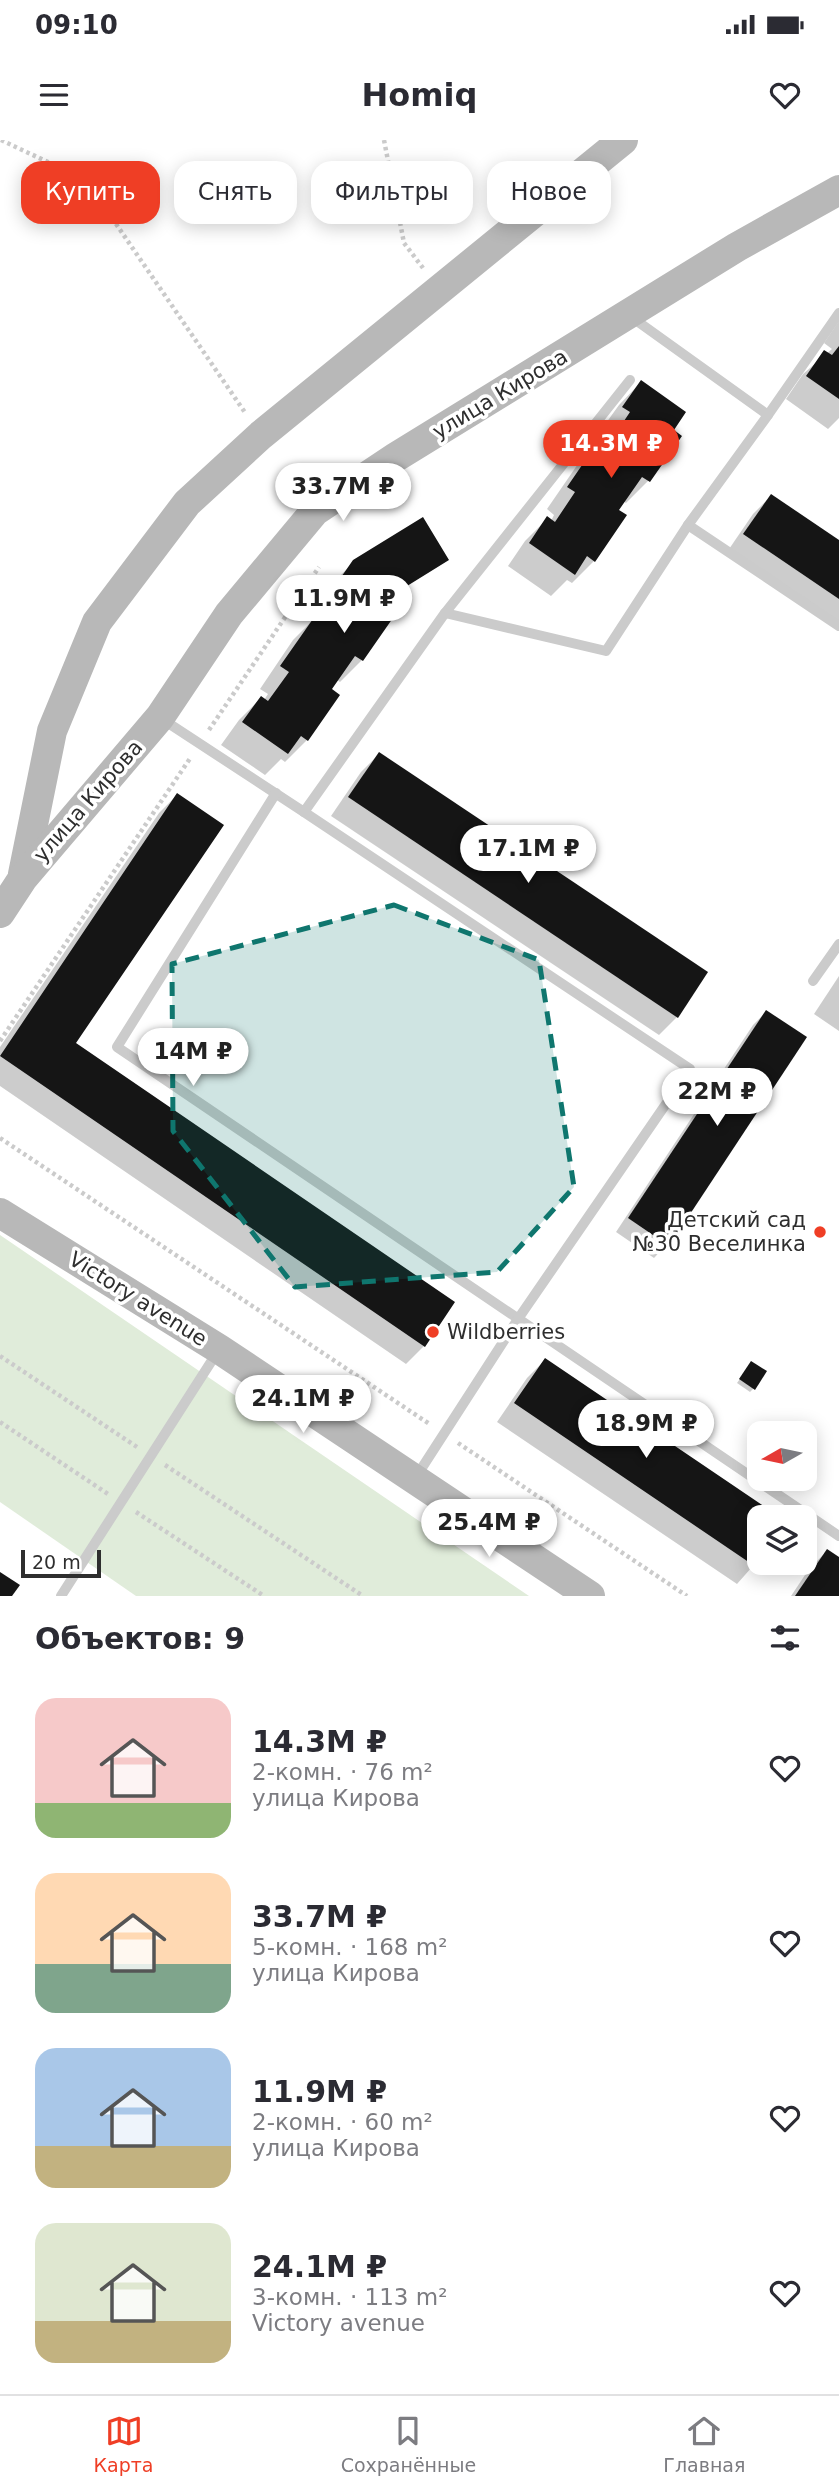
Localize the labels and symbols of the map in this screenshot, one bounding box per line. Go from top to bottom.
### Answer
street label: улица Кирова [428,344,572,444]
pin: 14.3M ₽ [546,420,676,480]
pin: 33.7M ₽ [278,464,408,523]
pin: 11.9M ₽ [279,575,409,635]
street label: улица Кирова [29,735,147,867]
pin: 17.1M ₽ [463,826,593,885]
pin: 14M ₽ [144,1028,242,1088]
pin: 22M ₽ [668,1068,766,1128]
place label: Детский сад №30 Веселинка [633,1208,806,1256]
marker: Детский сад №30 Веселинка [812,1224,828,1240]
street label: Victory avenue [65,1247,211,1351]
place label: Wildberries [447,1320,565,1344]
marker: Wildberries [425,1324,441,1340]
pin: 24.1M ₽ [238,1376,368,1435]
pin: 18.9M ₽ [581,1400,711,1460]
north arrow [747,1421,817,1491]
pin: 25.4M ₽ [424,1500,554,1559]
scale bar [21,1547,102,1579]

